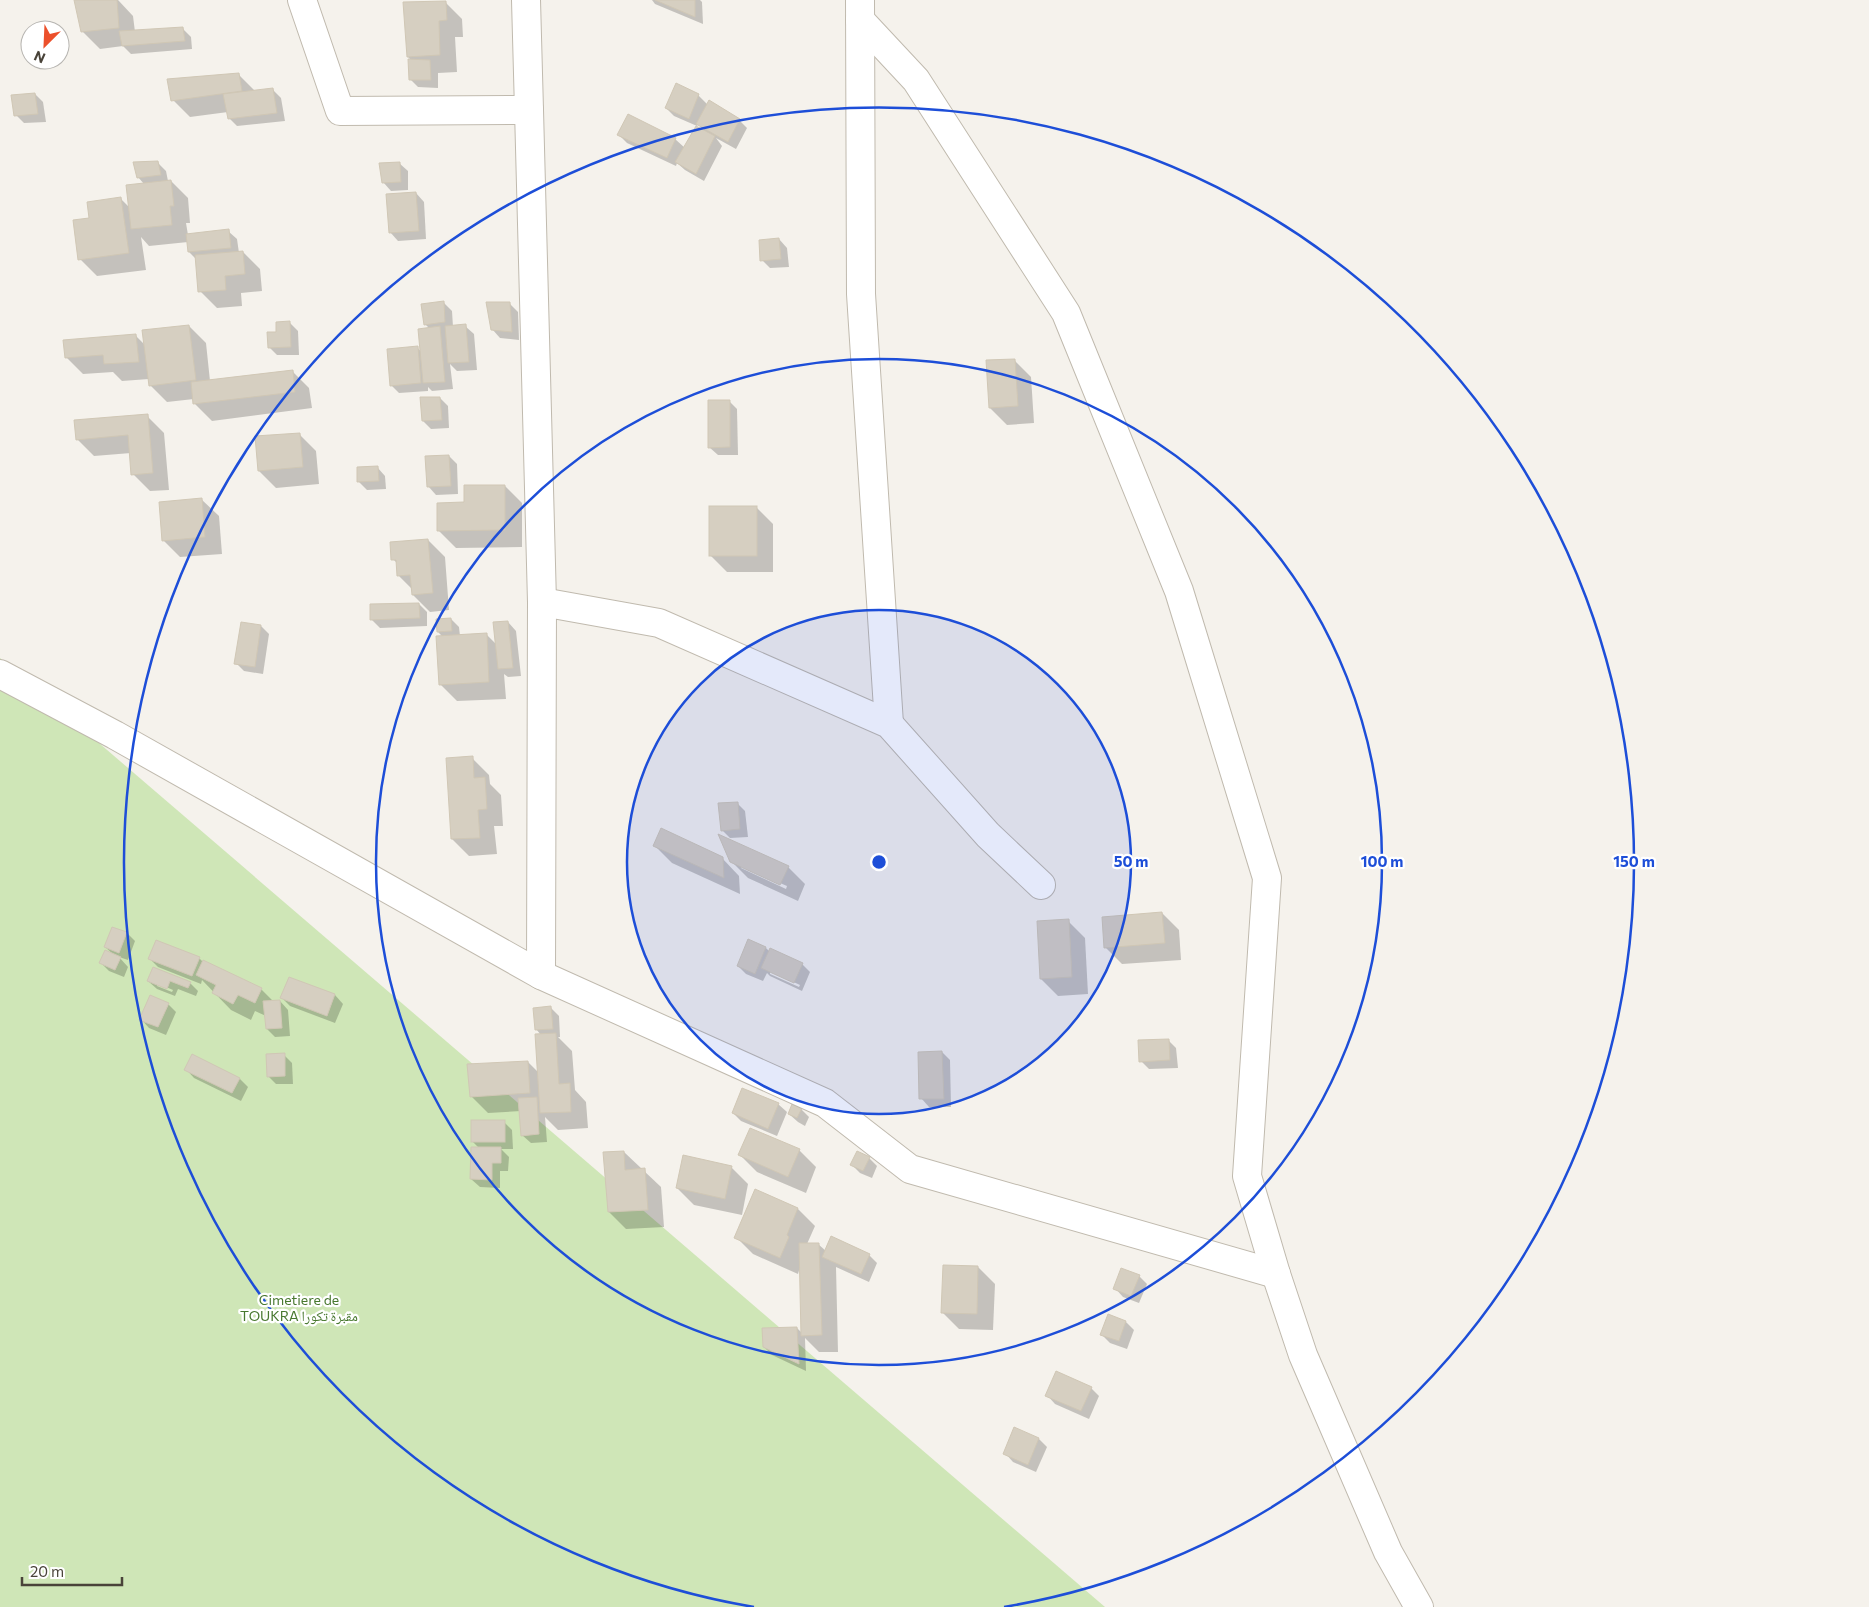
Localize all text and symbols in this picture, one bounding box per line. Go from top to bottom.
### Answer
north arrow [20,20,70,70]
text: N [31,47,48,67]
text: 50 m [1114,852,1148,870]
text: 100 m [1361,852,1403,870]
text: 150 m [1613,852,1655,870]
centre of rings [870,853,888,871]
park label: Cimetiere de TOUKRA مقبرة تكورا [240,1291,358,1325]
scale bar [22,1554,122,1586]
text: 20 m [30,1562,64,1580]

